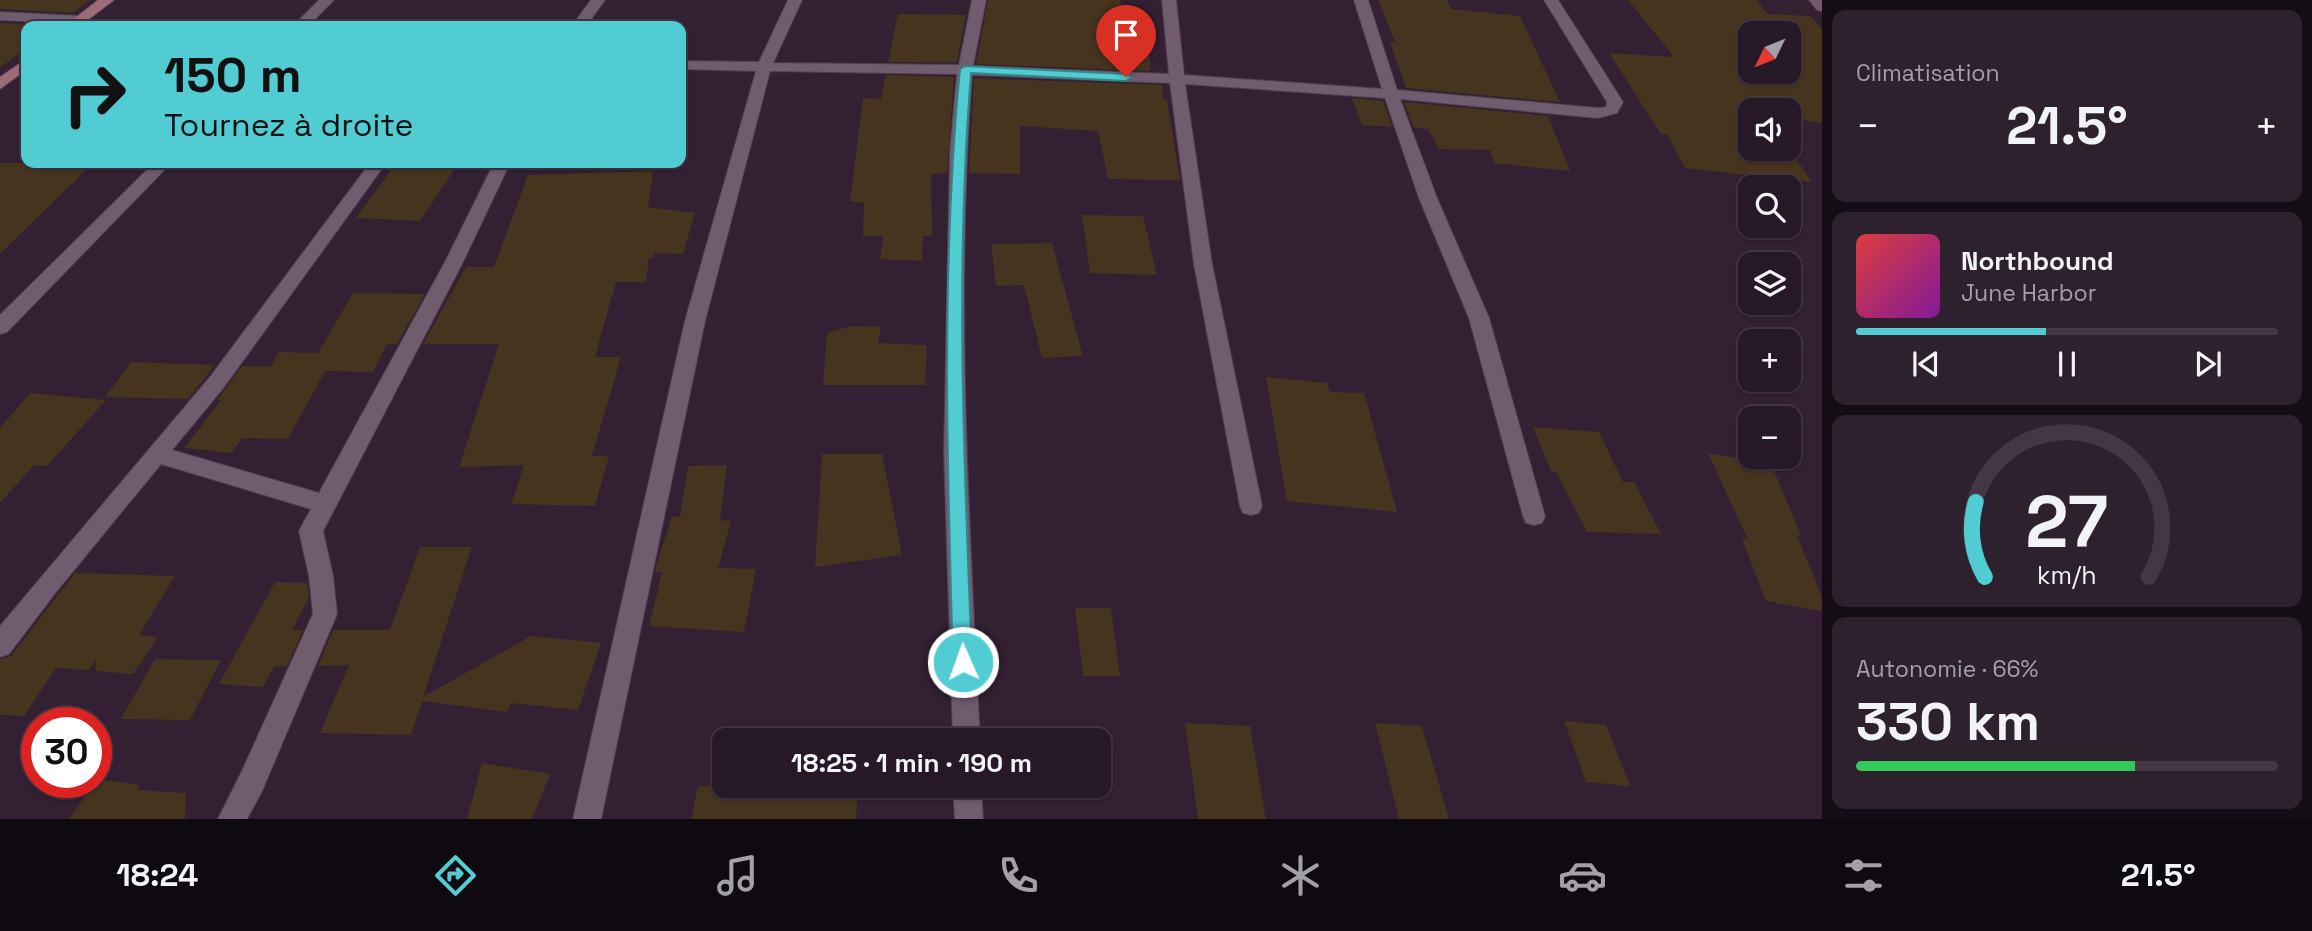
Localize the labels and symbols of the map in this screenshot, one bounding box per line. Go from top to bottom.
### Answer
pin [1096,5,1156,77]
north arrow [1738,21,1801,84]
position arrow [926,625,1000,699]
speed limit sign: 30 [21,707,112,798]

